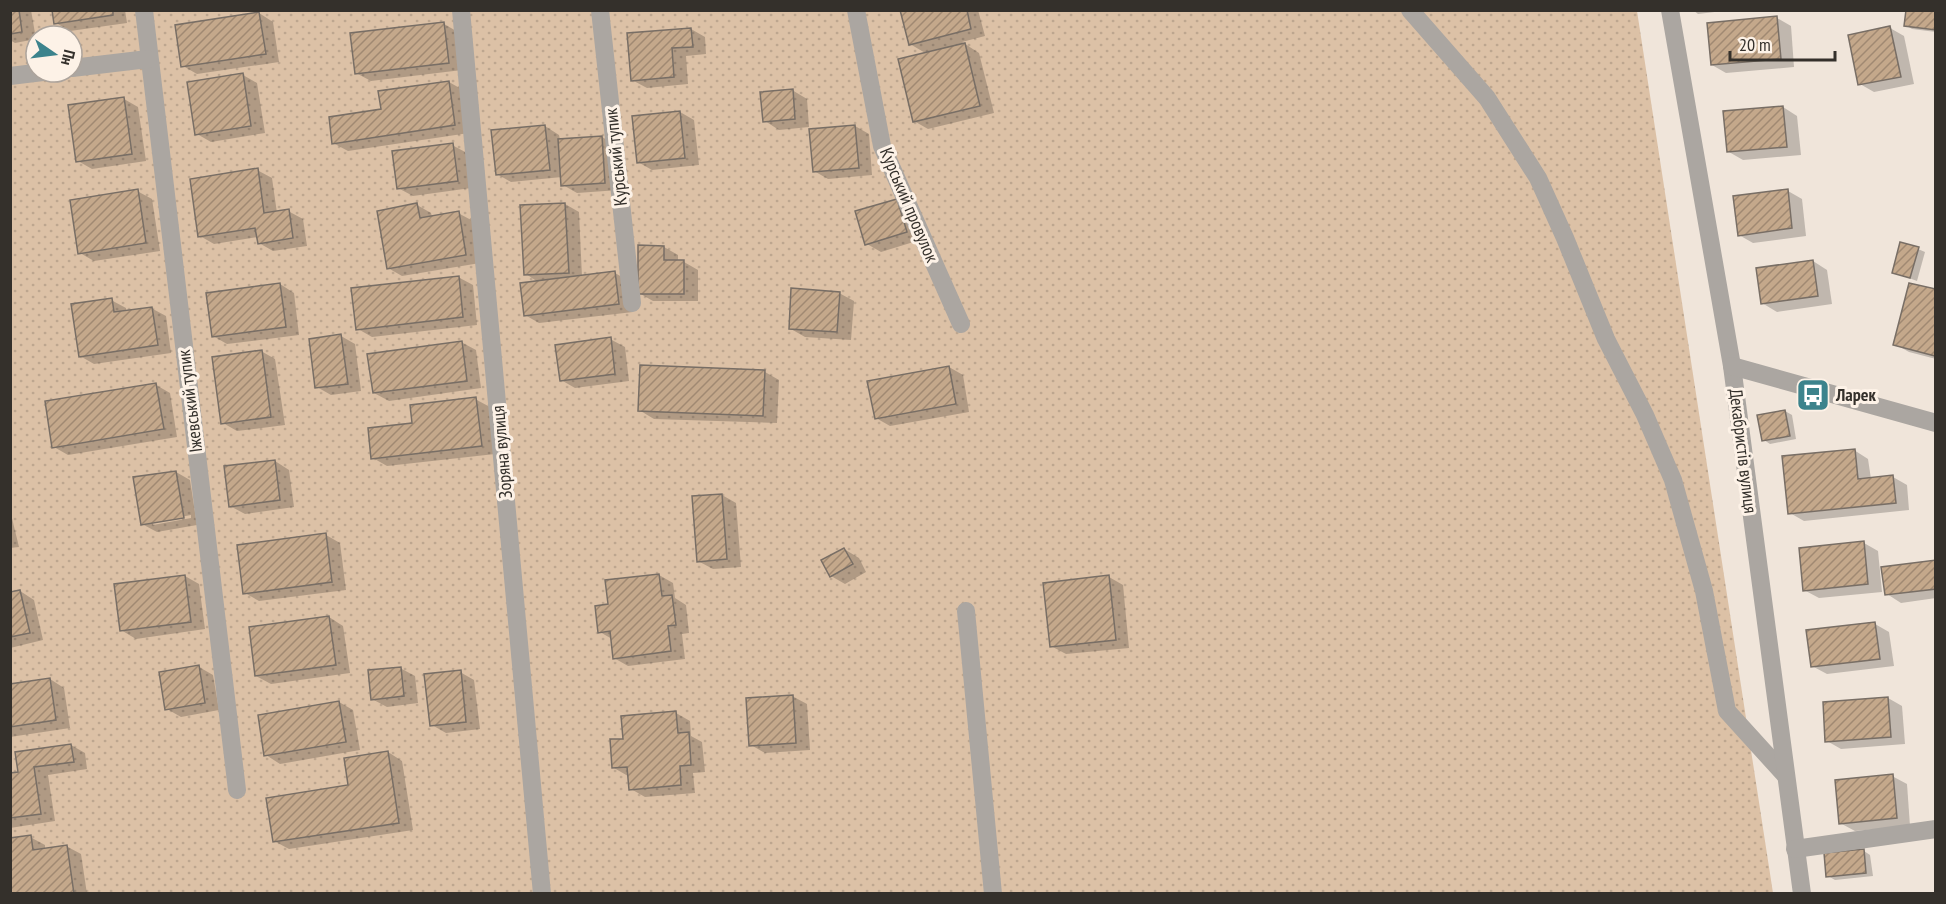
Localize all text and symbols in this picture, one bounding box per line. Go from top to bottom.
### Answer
north arrow [24,24,84,84]
scale bar [1730,24,1835,62]
text: 20 m [1739,33,1771,56]
text: Пн [57,48,80,68]
street label: Курський тупик [599,107,632,207]
street label: Курський провулок [875,144,944,266]
street label: Іжевський тупик [172,348,207,454]
bus stop icon: Ларек [1795,377,1831,413]
place label: Ларек [1835,383,1876,406]
street label: Декабристів вулиця [1724,387,1763,515]
street label: Зоряна вулиця [486,405,517,499]

